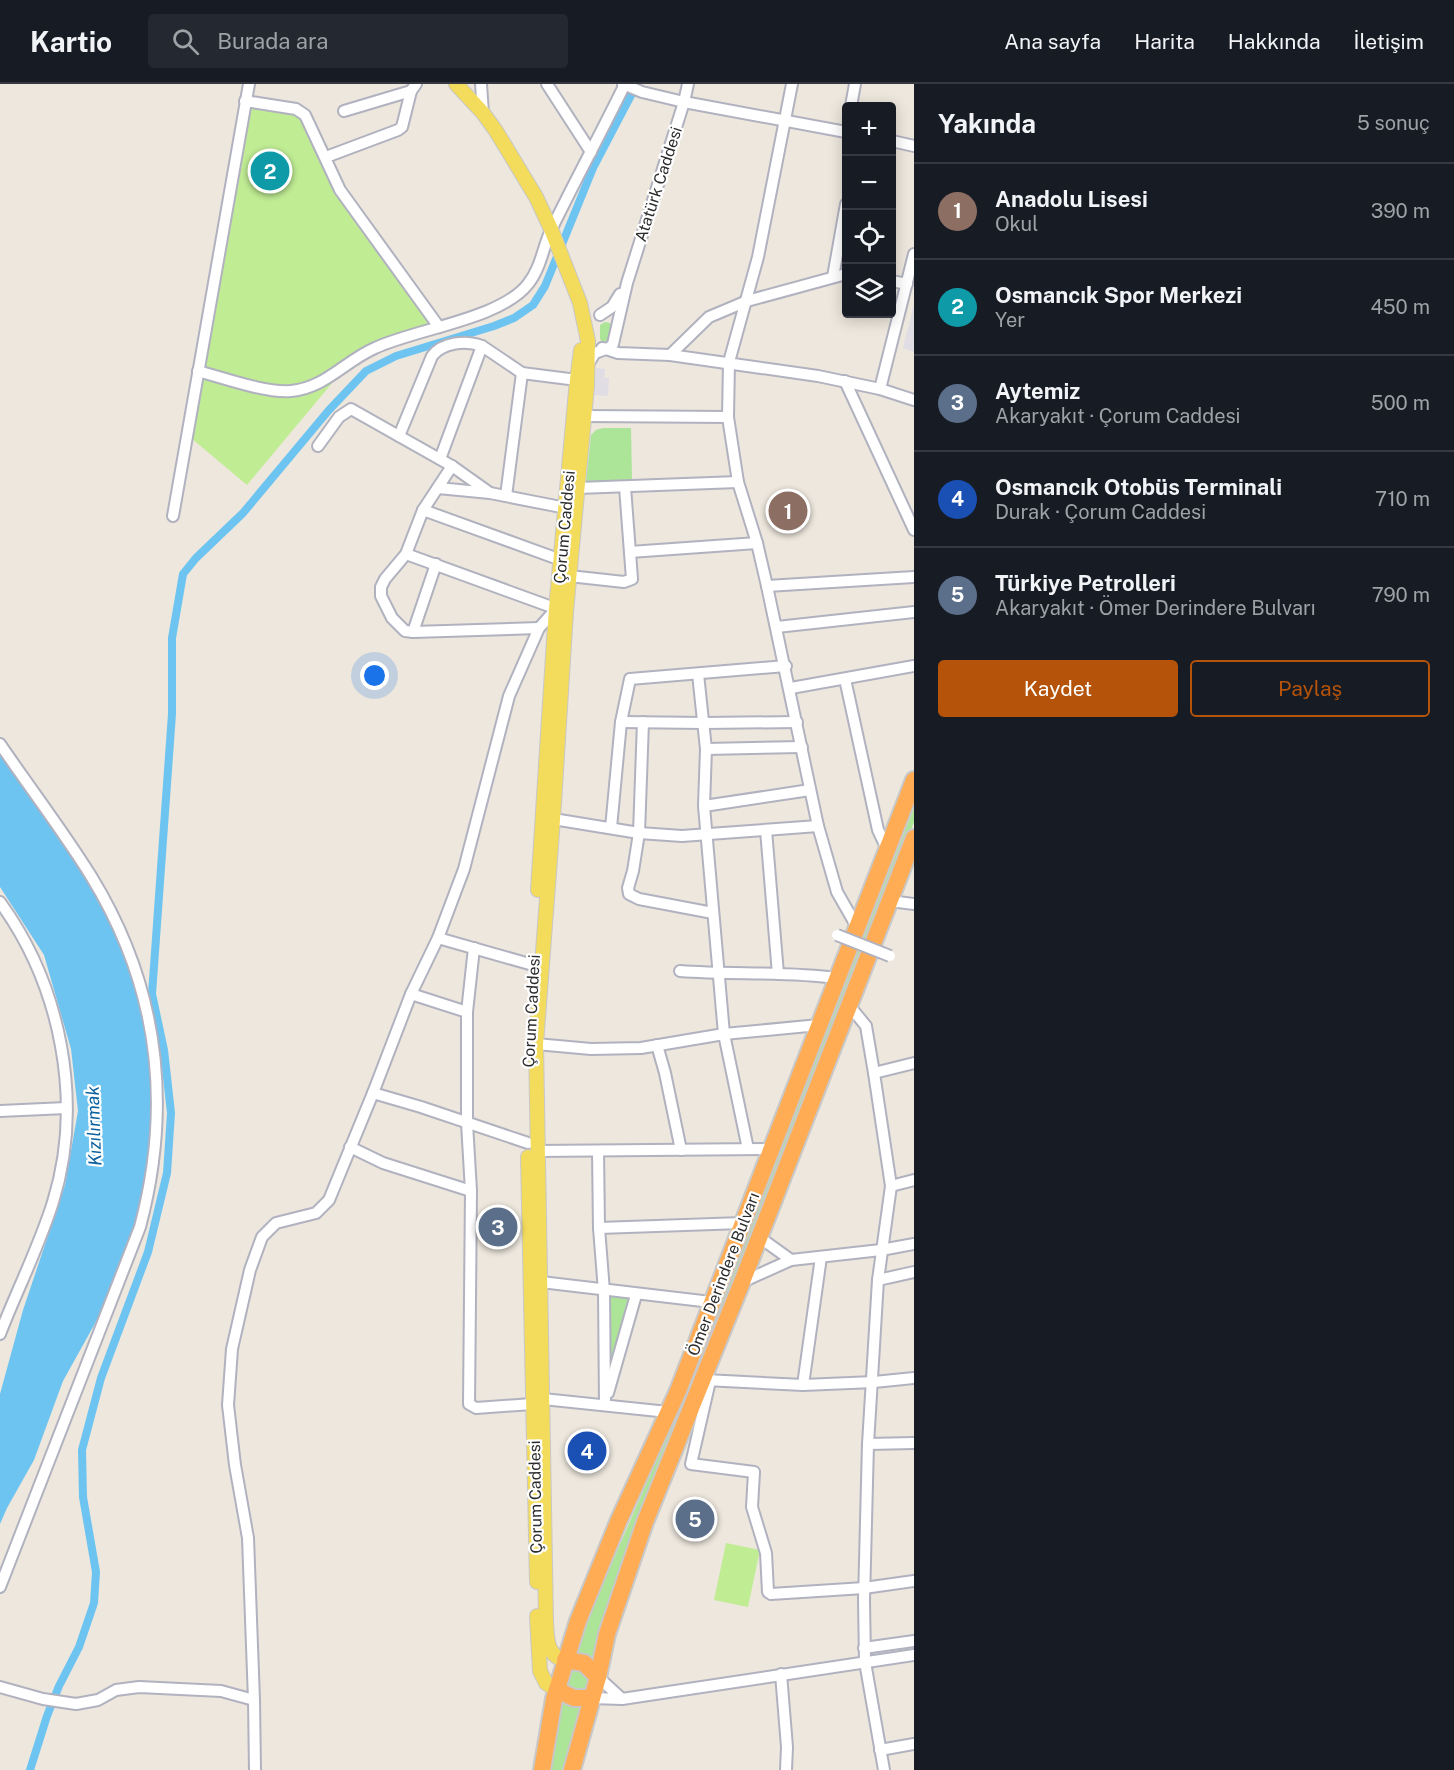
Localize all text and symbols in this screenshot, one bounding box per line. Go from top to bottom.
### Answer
search box [148,14,568,68]
text: Kartio [30,25,112,58]
icon: search [169,25,202,58]
text: Burada ara [217,28,328,54]
text: Ana sayfa [1004,29,1101,54]
text: Harita [1134,29,1195,54]
text: Hakkında [1228,29,1321,54]
text: İletişim [1354,29,1424,54]
map controls [842,102,896,318]
button: + [842,102,896,156]
text: Yakında [938,108,1036,139]
text: 5 sonuç [1357,111,1430,135]
street label: Atatürk Caddesi [631,124,686,244]
pin: 2 [250,148,290,194]
button: − [842,156,896,210]
text: Anadolu Lisesi [995,186,1148,212]
text: 1 [953,199,962,223]
text: 390 m [1371,199,1430,223]
button: locate [842,210,896,264]
text: Okul [995,212,1038,236]
button: layers [842,264,896,318]
text: Osmancık Spor Merkezi [995,282,1242,308]
text: 2 [951,295,964,319]
text: 450 m [1370,295,1430,319]
text: Yer [995,308,1025,332]
text: Aytemiz [995,378,1080,404]
text: 3 [951,391,964,415]
text: 500 m [1371,391,1430,415]
text: Akaryakıt · Çorum Caddesi [995,404,1240,428]
street label: Çorum Caddesi [550,470,579,584]
text: Osmancık Otobüs Terminali [995,474,1282,500]
text: 4 [951,487,964,511]
text: 710 m [1375,487,1430,511]
pin: 1 [768,488,808,534]
text: Durak · Çorum Caddesi [995,500,1206,524]
text: Türkiye Petrolleri [995,570,1176,596]
text: 5 [951,583,964,607]
text: 790 m [1372,583,1430,607]
text: Akaryakıt · Ömer Derindere Bulvarı [995,596,1316,620]
button: Kaydet [938,660,1178,717]
button: Paylaş [1190,660,1430,717]
your location [360,661,389,690]
street label: Çorum Caddesi [519,954,544,1068]
water label: Kızılırmak [82,1085,105,1166]
street label: Ömer Derindere Bulvarı [683,1189,763,1359]
pin: 3 [478,1204,518,1250]
pin: 4 [568,1428,606,1474]
street label: Çorum Caddesi [525,1440,546,1554]
pin: 5 [676,1496,714,1542]

